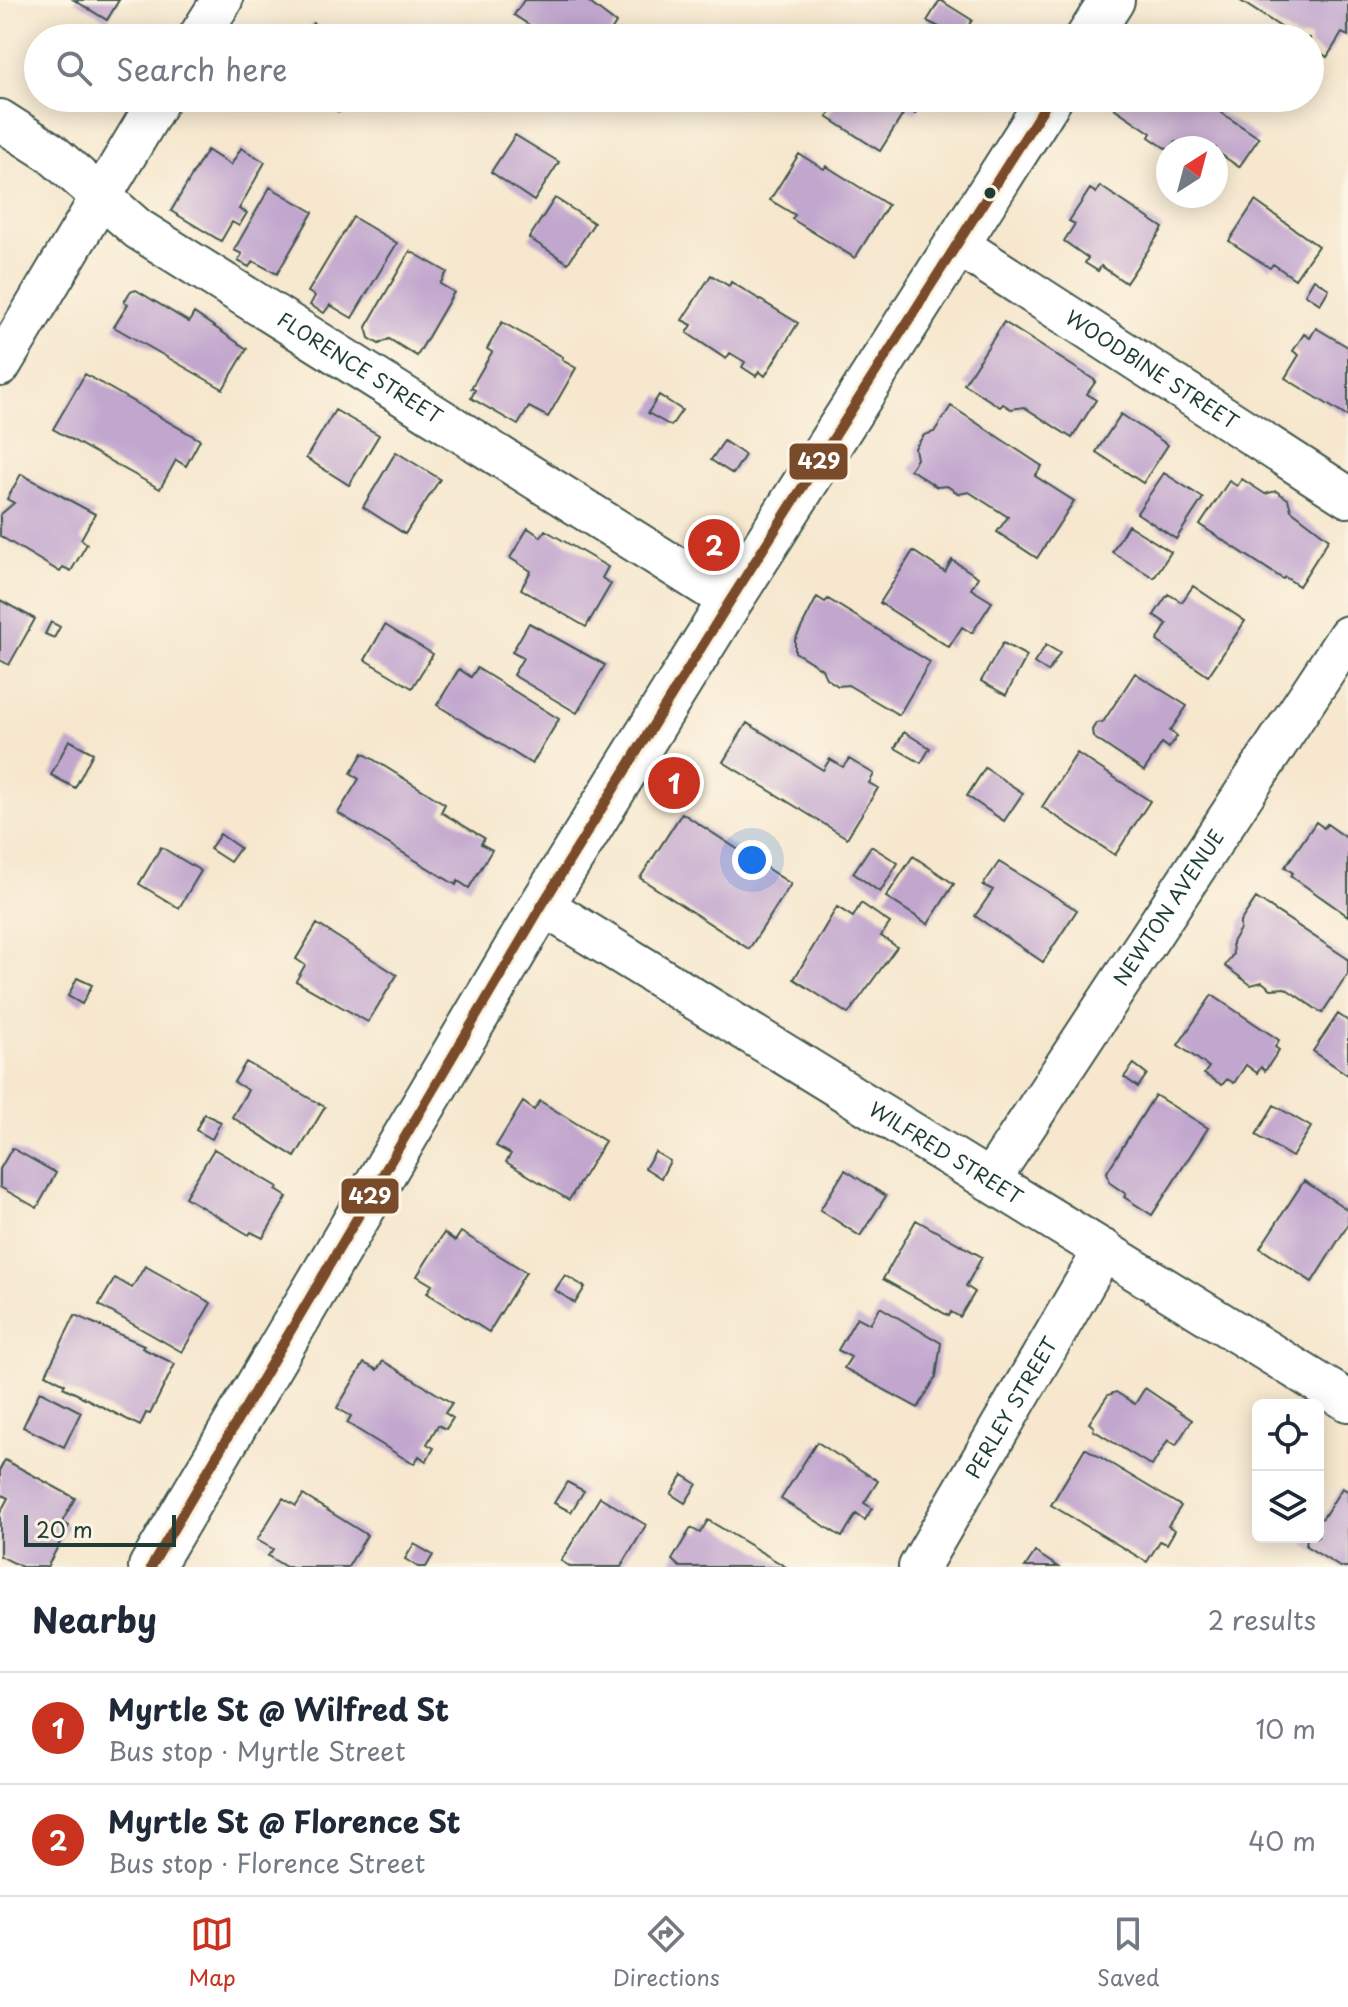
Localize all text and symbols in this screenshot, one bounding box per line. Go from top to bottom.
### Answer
search box [24,24,1324,112]
icon: search [52,46,96,90]
text: Search here [116,46,288,91]
north arrow [1156,136,1228,208]
unlabelled marker [982,185,998,201]
street label: WOODBINE STREET [1060,302,1245,436]
street label: FLORENCE STREET [272,304,449,431]
line badge: 429 [788,442,849,481]
text: 429 [798,443,840,476]
pin: 2 [688,515,740,575]
pin: 1 [648,753,700,813]
street label: NEWTON AVENUE [1106,823,1231,991]
your location [732,840,772,880]
street label: WILFRED STREET [864,1094,1029,1211]
line badge: 429 [340,1177,400,1215]
text: 429 [349,1178,391,1211]
street label: PERLEY STREET [958,1331,1064,1484]
map controls [1252,1399,1324,1543]
button: locate [1252,1399,1324,1471]
button: layers [1252,1471,1324,1543]
scale bar [24,1511,176,1547]
text: 20 m [36,1512,93,1545]
text: Nearby [32,1593,157,1645]
text: 2 results [1208,1600,1316,1639]
text: Myrtle St @ Wilfred St [108,1686,449,1731]
text: 1 [52,1709,64,1748]
text: 10 m [1255,1709,1316,1748]
text: Bus stop · Myrtle Street [108,1731,406,1770]
text: Myrtle St @ Florence St [108,1798,461,1843]
text: 2 [49,1821,67,1860]
text: 40 m [1248,1821,1316,1860]
text: Bus stop · Florence Street [108,1843,425,1882]
tab: Map [189,1912,236,1993]
tab: Directions [613,1912,720,1993]
tab: Saved [1097,1912,1159,1993]

